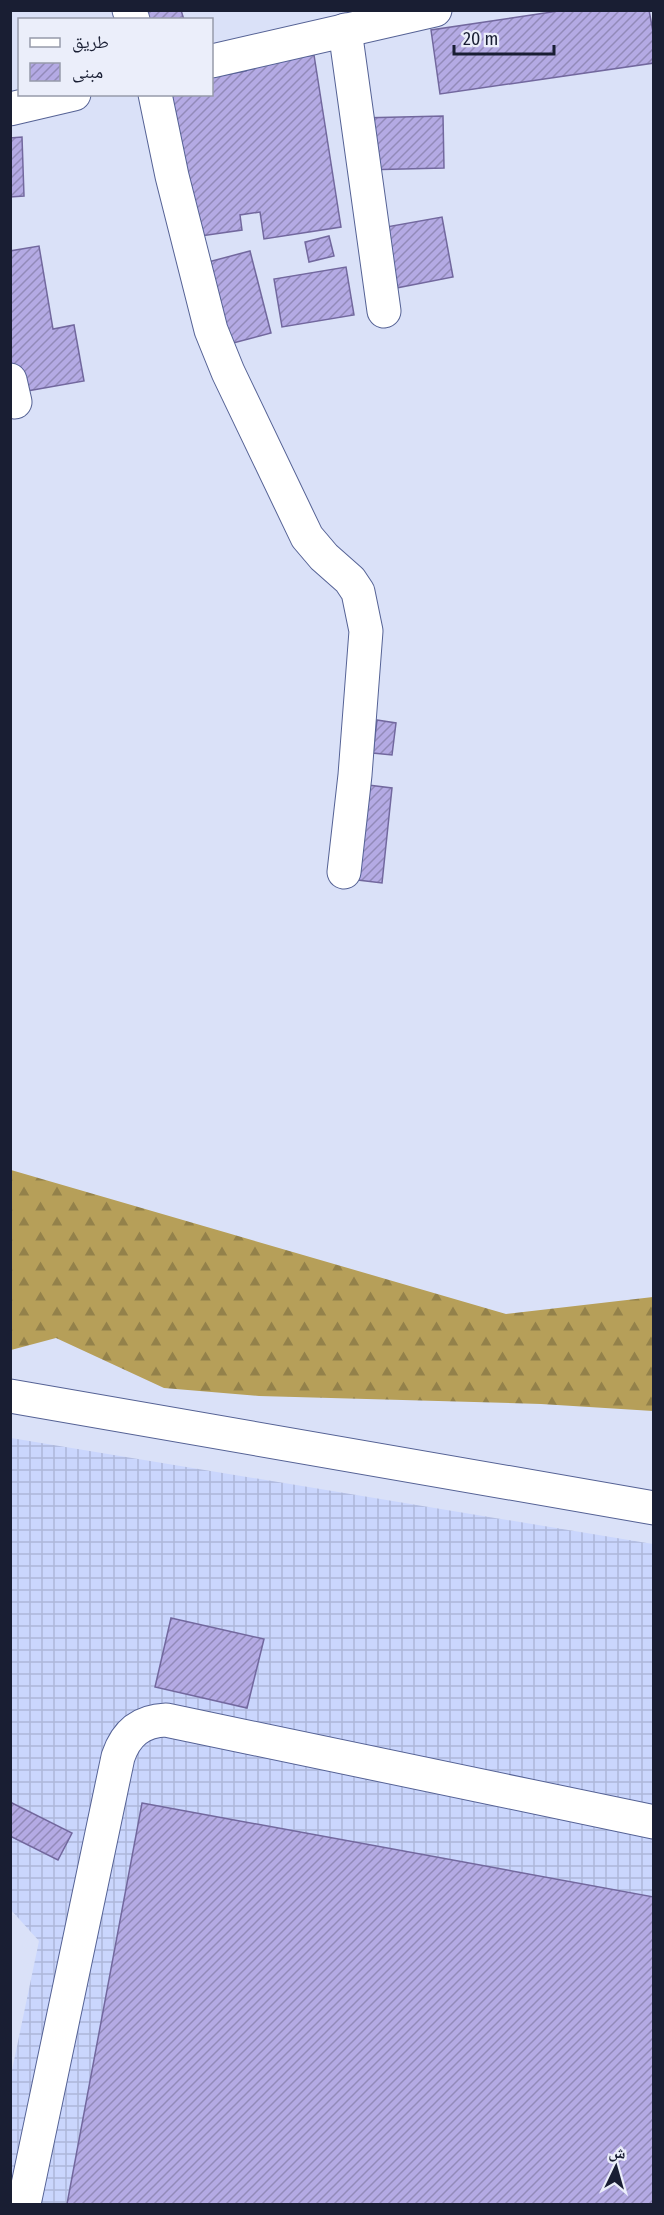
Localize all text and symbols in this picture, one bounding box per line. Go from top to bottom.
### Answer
legend [18,18,213,96]
scale bar [454,18,554,56]
text: 20 m [463,28,498,50]
text: طريق [72,31,109,53]
text: مبنى [72,61,103,83]
north arrow [586,2137,646,2197]
text: ش [608,2142,627,2163]

